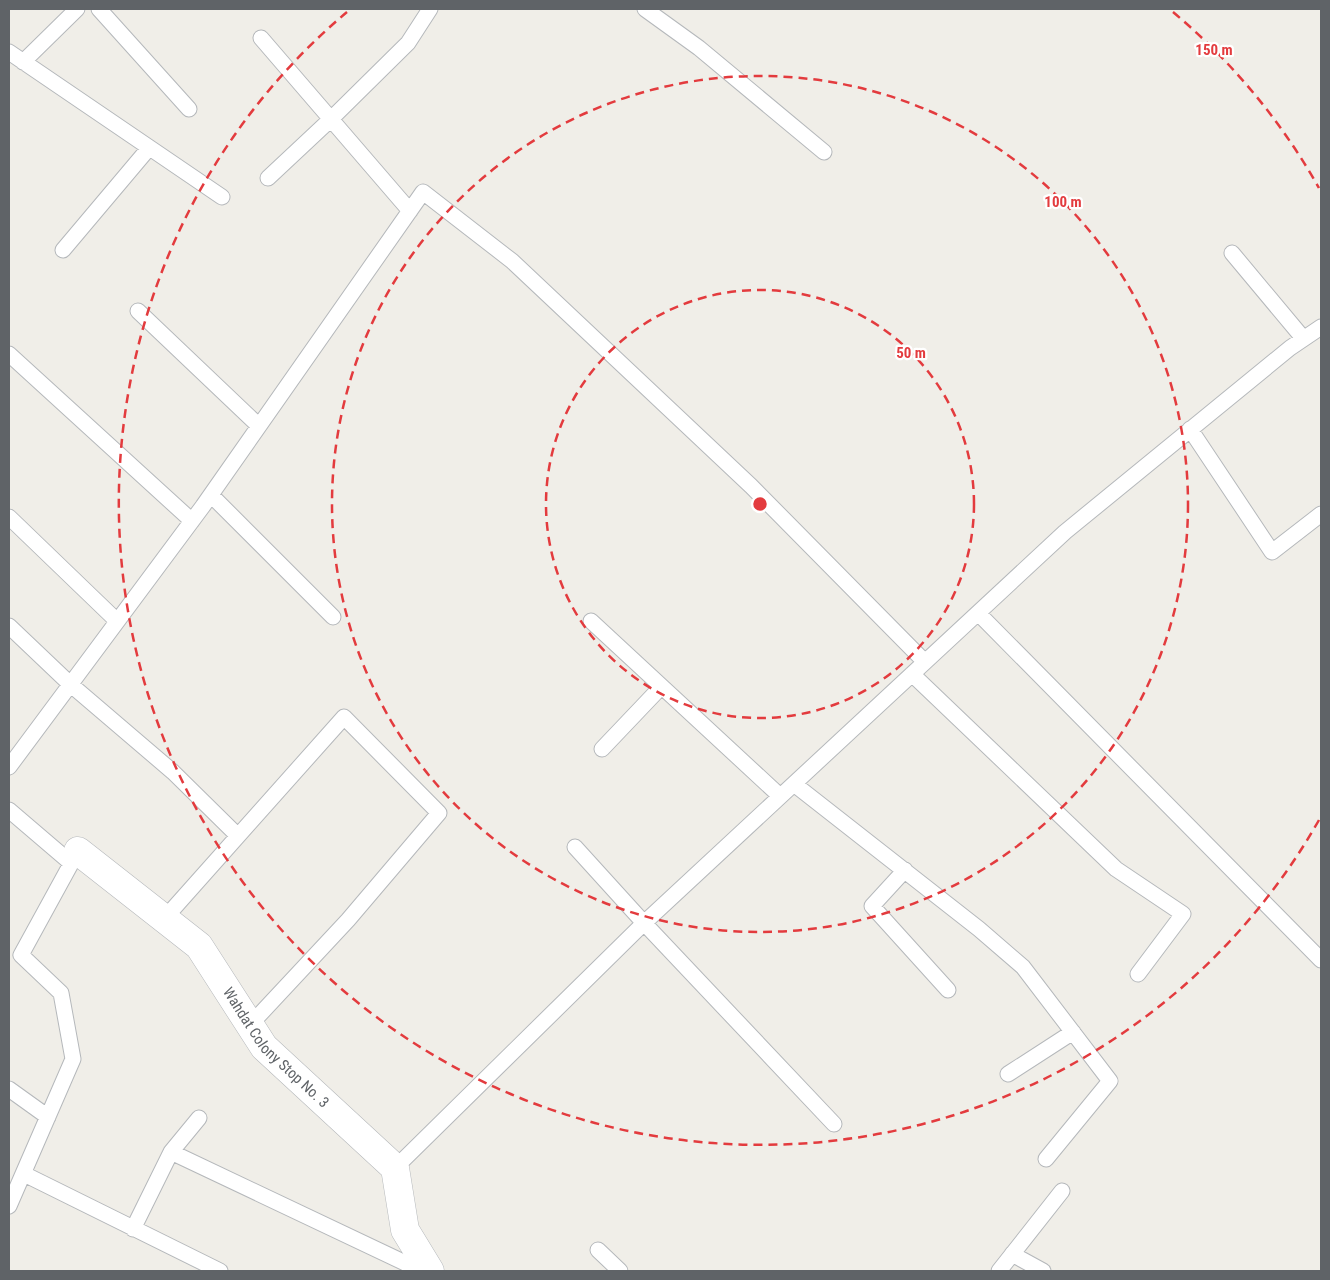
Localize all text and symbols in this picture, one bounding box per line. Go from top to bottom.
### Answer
text: 150 m [1195,41,1233,59]
text: 100 m [1044,193,1082,211]
text: 50 m [896,344,926,362]
centre of rings [751,495,769,513]
street label: Wahdat Colony Stop No. 3 [219,984,333,1111]

